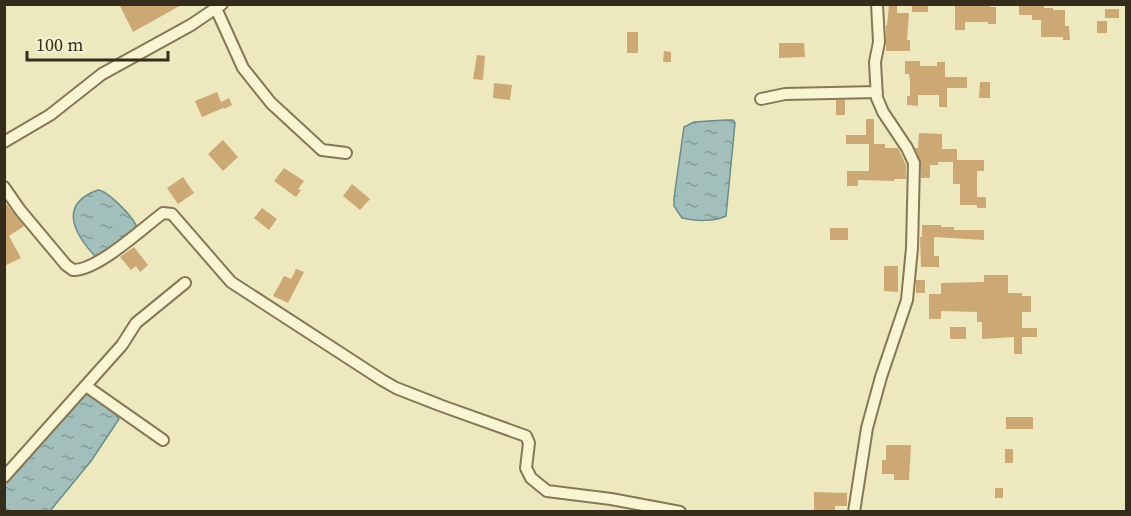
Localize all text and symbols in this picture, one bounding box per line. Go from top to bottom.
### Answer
scale bar [27,24,168,62]
text: 100 m [36,32,83,57]

